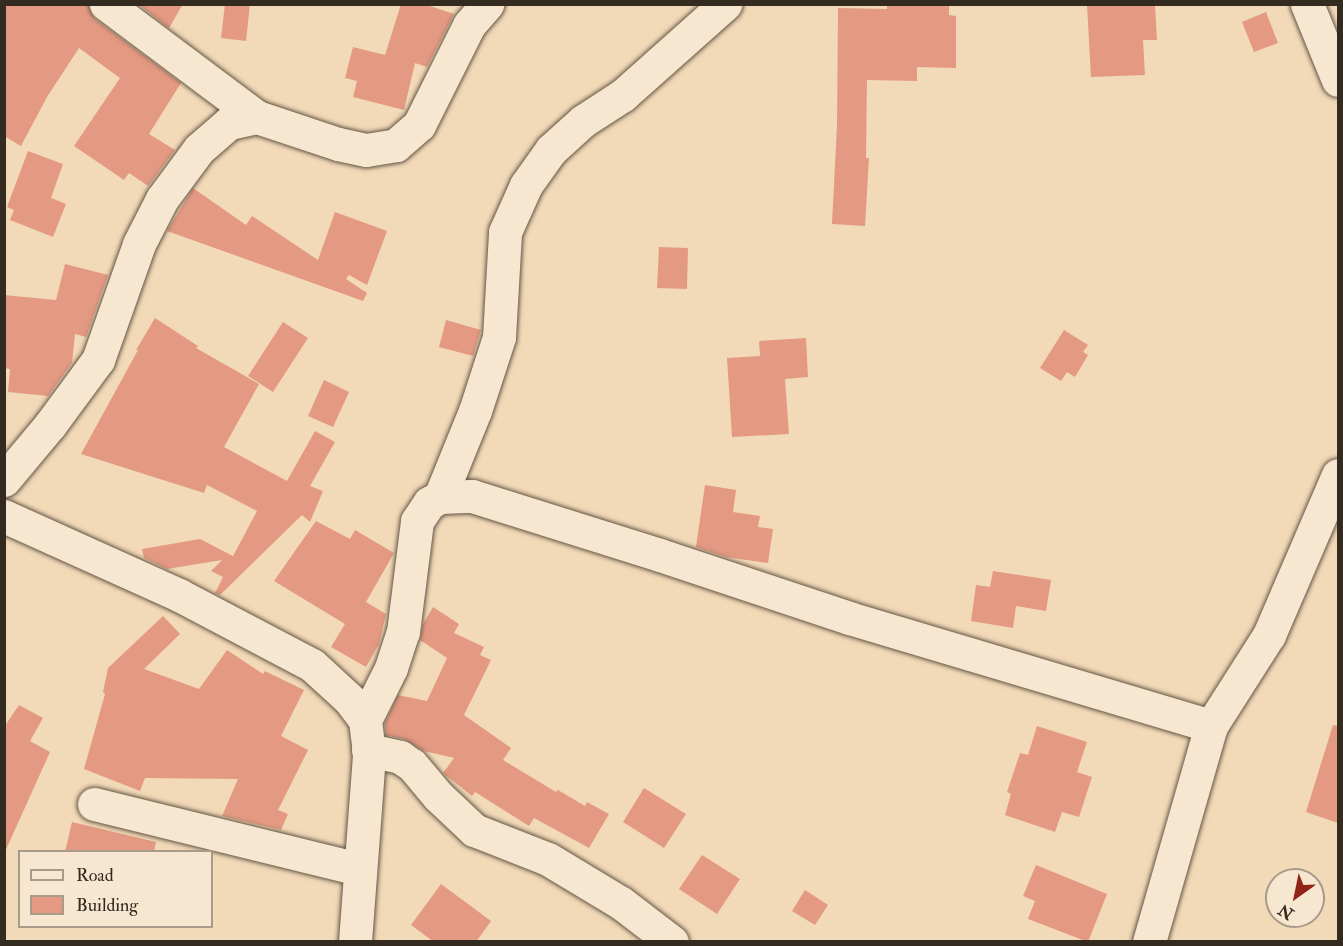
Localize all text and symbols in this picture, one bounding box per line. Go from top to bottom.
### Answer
legend [18,850,213,928]
text: Road [76,864,114,887]
north arrow [1265,868,1325,928]
text: Building [76,894,138,917]
text: N [1275,899,1298,924]

